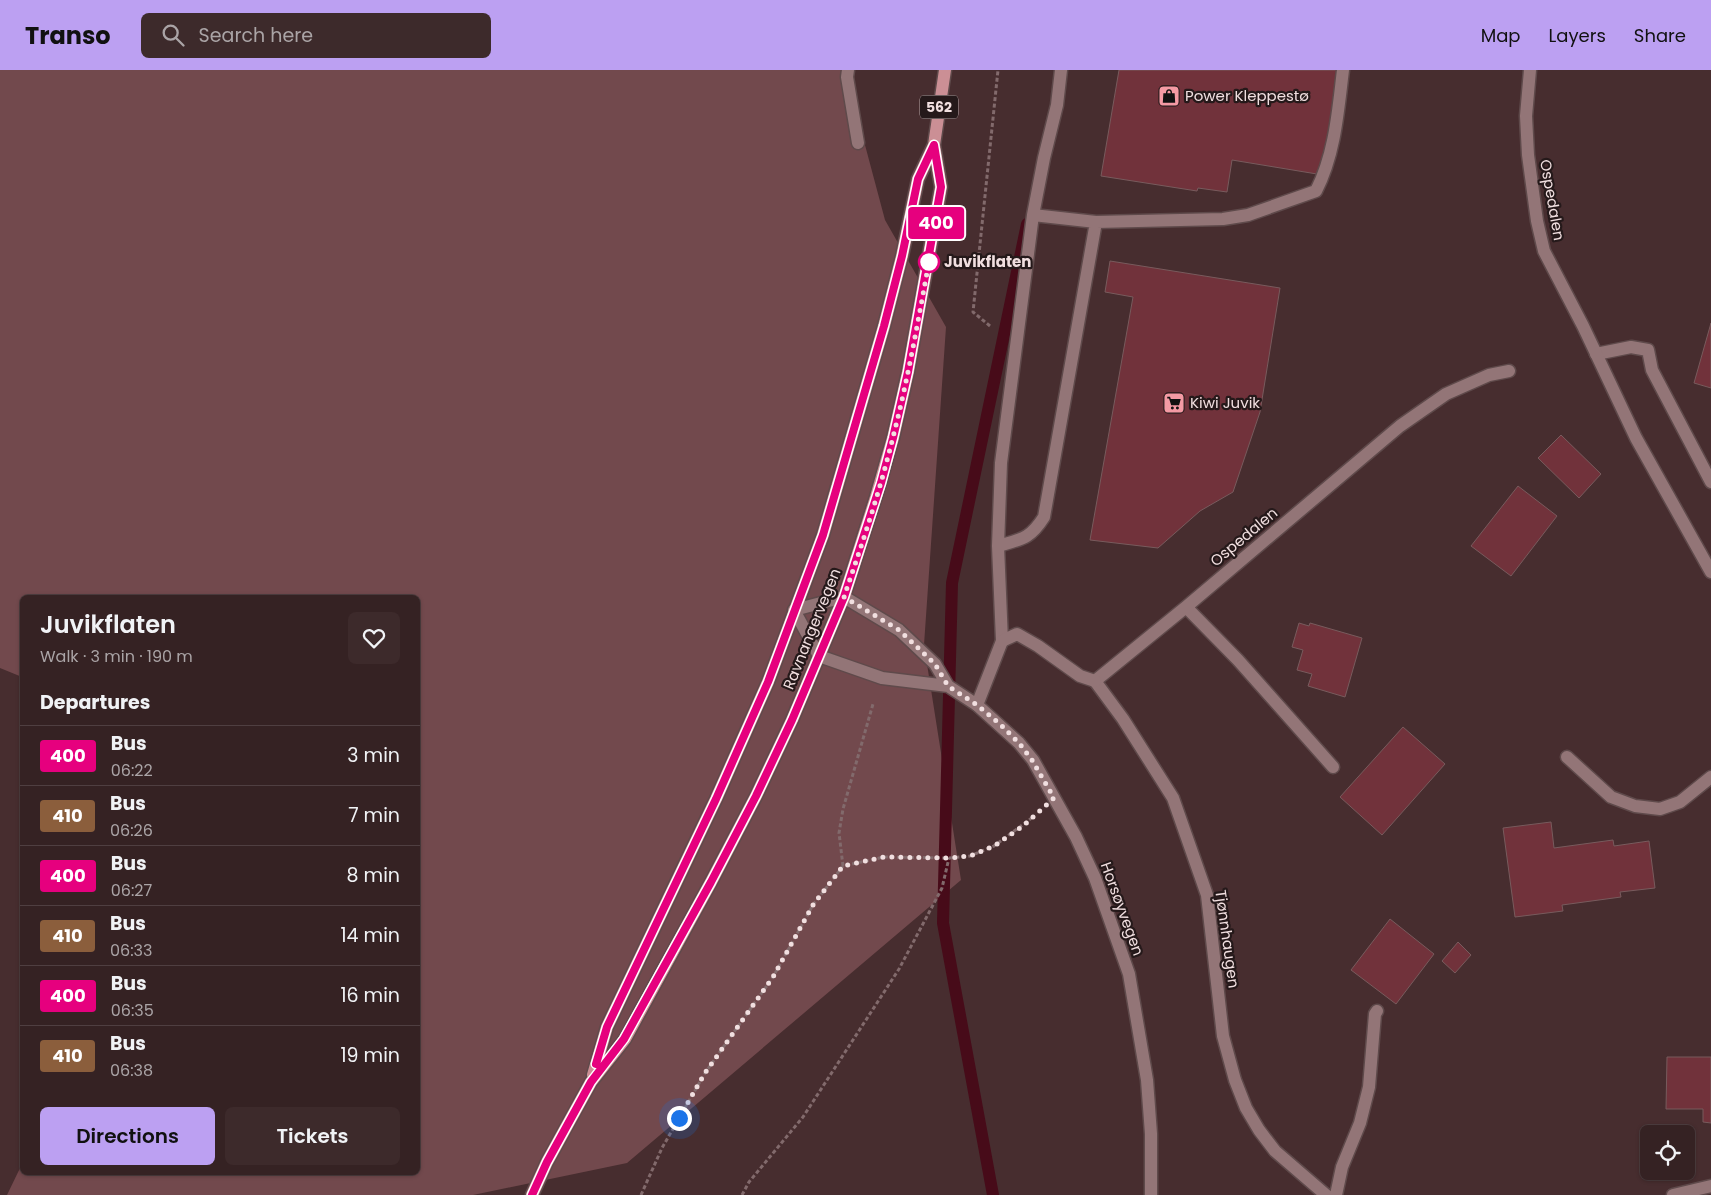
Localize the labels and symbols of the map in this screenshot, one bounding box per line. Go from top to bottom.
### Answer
shop icon: Power Kleppestø [1157,84,1181,108]
place label: Power Kleppestø [1185,85,1309,106]
road number: 562 [920,96,958,118]
street label: Ospedalen [1535,158,1570,242]
line badge: 400 [907,207,965,239]
marker: Juvikflaten [918,251,940,273]
place label: Juvikflaten [944,251,1031,272]
supermarket icon: Kiwi Juvik [1162,391,1186,415]
place label: Kiwi Juvik [1190,392,1260,413]
street label: Ospedalen [1206,502,1282,571]
street label: Ravnangervegen [778,565,845,692]
street label: Horsøyvegen [1096,859,1149,959]
street label: Tjønnhaugen [1210,888,1245,989]
your location [667,1106,692,1131]

